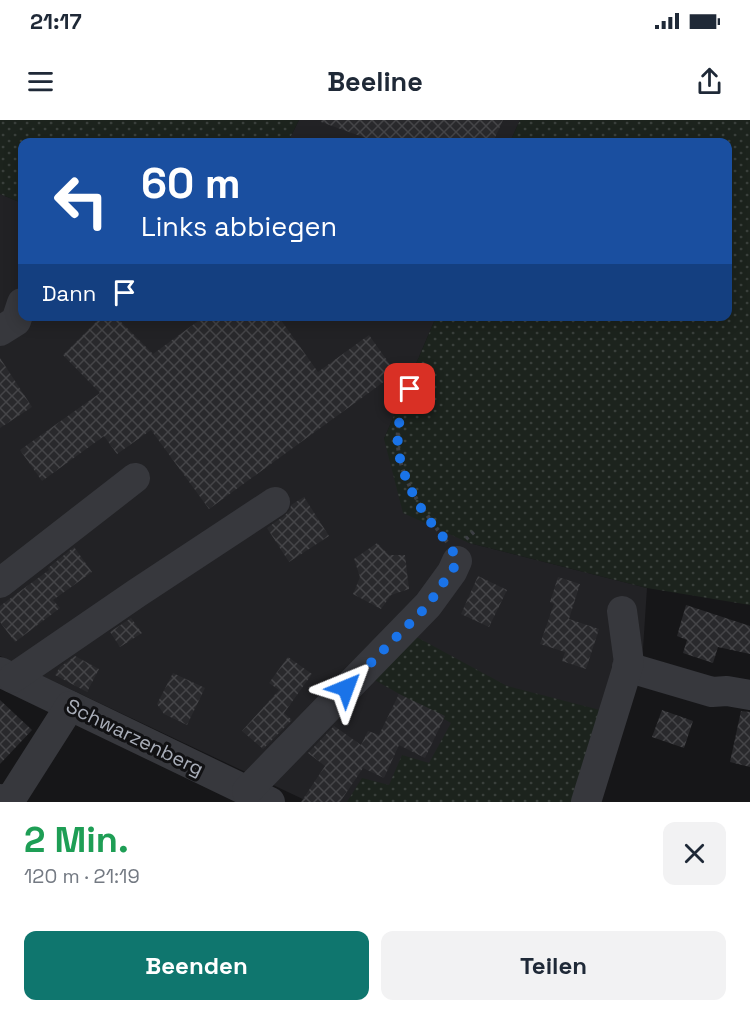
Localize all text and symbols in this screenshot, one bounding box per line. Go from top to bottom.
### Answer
text: 21:17 [30,7,82,35]
text: Beeline [327,64,423,99]
icon: menu [24,65,57,98]
icon: share [693,65,726,98]
text: 60 m [141,157,241,210]
icon: left [42,162,120,240]
text: Links abbiegen [141,209,337,244]
icon: arrive [108,276,141,309]
text: Dann [42,279,96,307]
pin [384,363,435,414]
icon: arrive [393,372,426,405]
position arrow [314,656,378,720]
street label: Schwarzenberg [62,692,208,782]
text: 2 Min. [24,817,129,863]
button: close [663,822,726,885]
text: 120 m · 21:19 [24,863,140,889]
button: Beenden [24,931,369,1000]
button: Teilen [381,931,726,1000]

